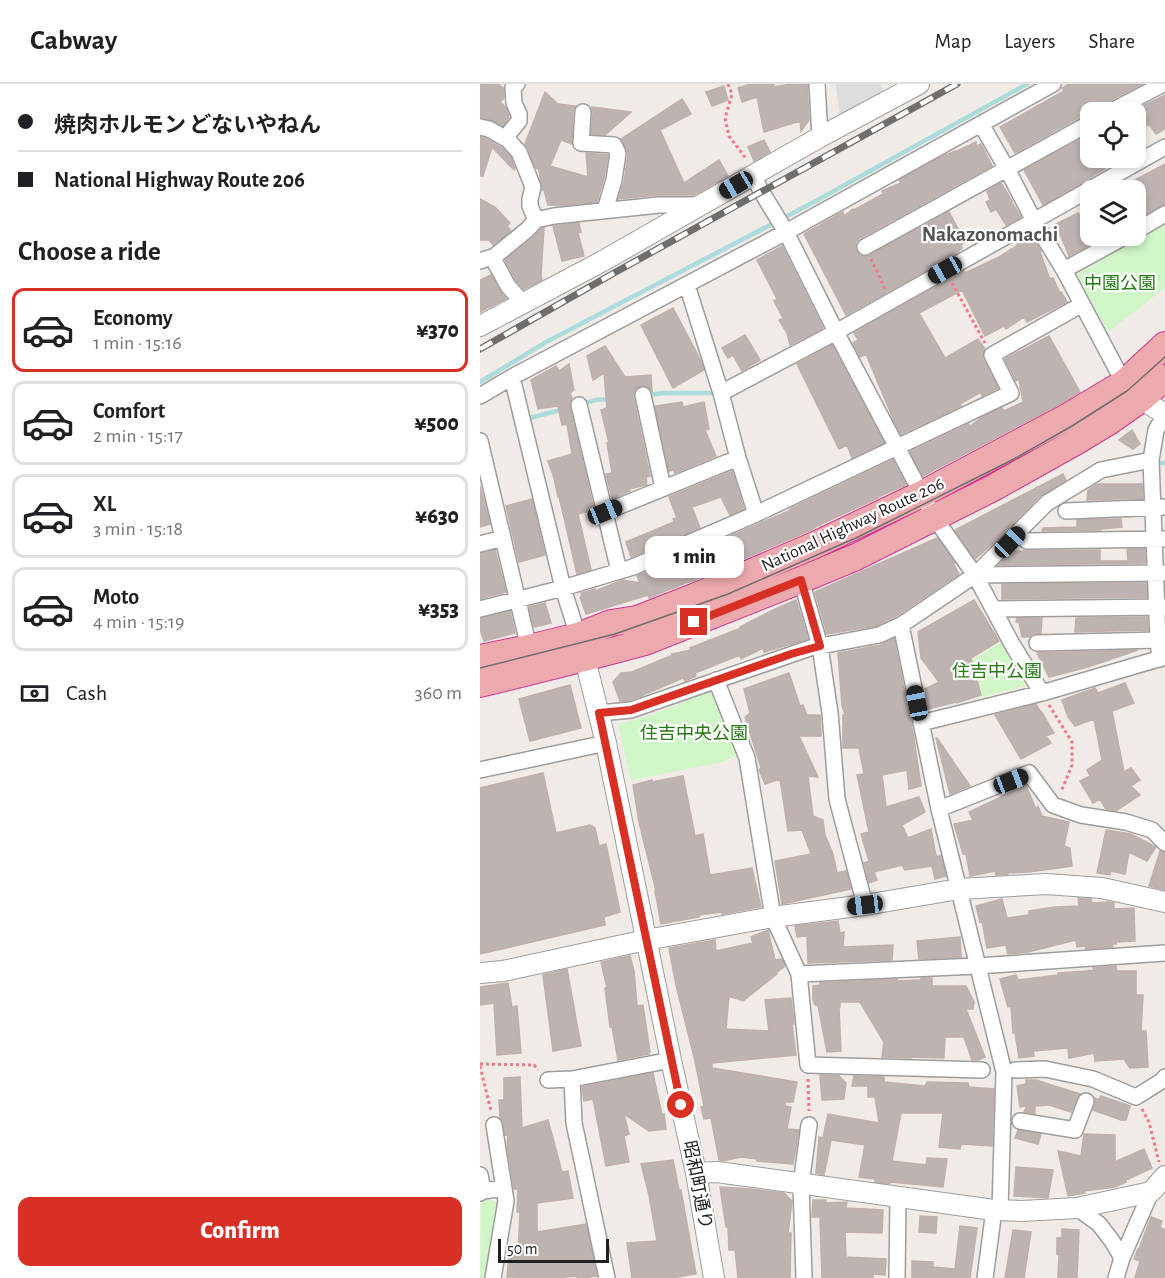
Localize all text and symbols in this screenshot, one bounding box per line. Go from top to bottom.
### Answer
text: Cabway [30,27,117,55]
text: Map [935,31,971,52]
text: Layers [1004,31,1055,52]
text: Share [1088,31,1135,52]
map controls [1080,102,1146,246]
button: locate [1080,102,1146,168]
text: 焼肉ホルモン どないやねん [54,114,321,136]
car [716,168,756,202]
text: National Highway Route 206 [54,169,305,191]
button: layers [1080,180,1146,246]
district label: Nakazonomachi [922,224,1058,245]
text: Choose a ride [18,238,161,265]
car [925,253,965,287]
park label: 中園公園 [1084,274,1156,293]
icon: car [21,303,75,357]
text: Economy [93,307,173,329]
text: ¥370 [416,319,459,341]
text: 1 min · 15:16 [93,333,182,353]
icon: car [21,396,75,450]
text: Comfort [93,400,165,422]
text: ¥500 [415,412,459,434]
text: 2 min · 15:17 [93,426,183,446]
street label: National Highway Route 206 [759,475,947,575]
icon: car [21,489,75,543]
text: XL [93,493,116,515]
car [585,497,625,527]
text: ¥630 [415,505,459,527]
text: 3 min · 15:18 [93,519,183,539]
car [991,523,1029,561]
callout: 1 min [644,535,744,577]
text: 1 min [673,547,716,567]
icon: car [21,582,75,636]
text: Moto [93,586,139,608]
text: ¥353 [418,598,459,620]
route end [680,608,707,635]
text: 4 min · 15:19 [93,612,184,632]
park label: 住吉中公園 [952,662,1042,681]
icon: cash [18,677,51,710]
text: Cash [66,682,107,704]
text: 360 m [415,683,462,703]
car [905,684,929,722]
park label: 住吉中央公園 [640,724,748,743]
car [991,766,1031,796]
car [846,894,884,916]
route start [667,1091,694,1118]
street label: 昭和町通り [680,1139,716,1231]
button: Confirm [18,1197,462,1266]
scale bar [498,1236,609,1264]
text: 50 m [507,1241,538,1257]

